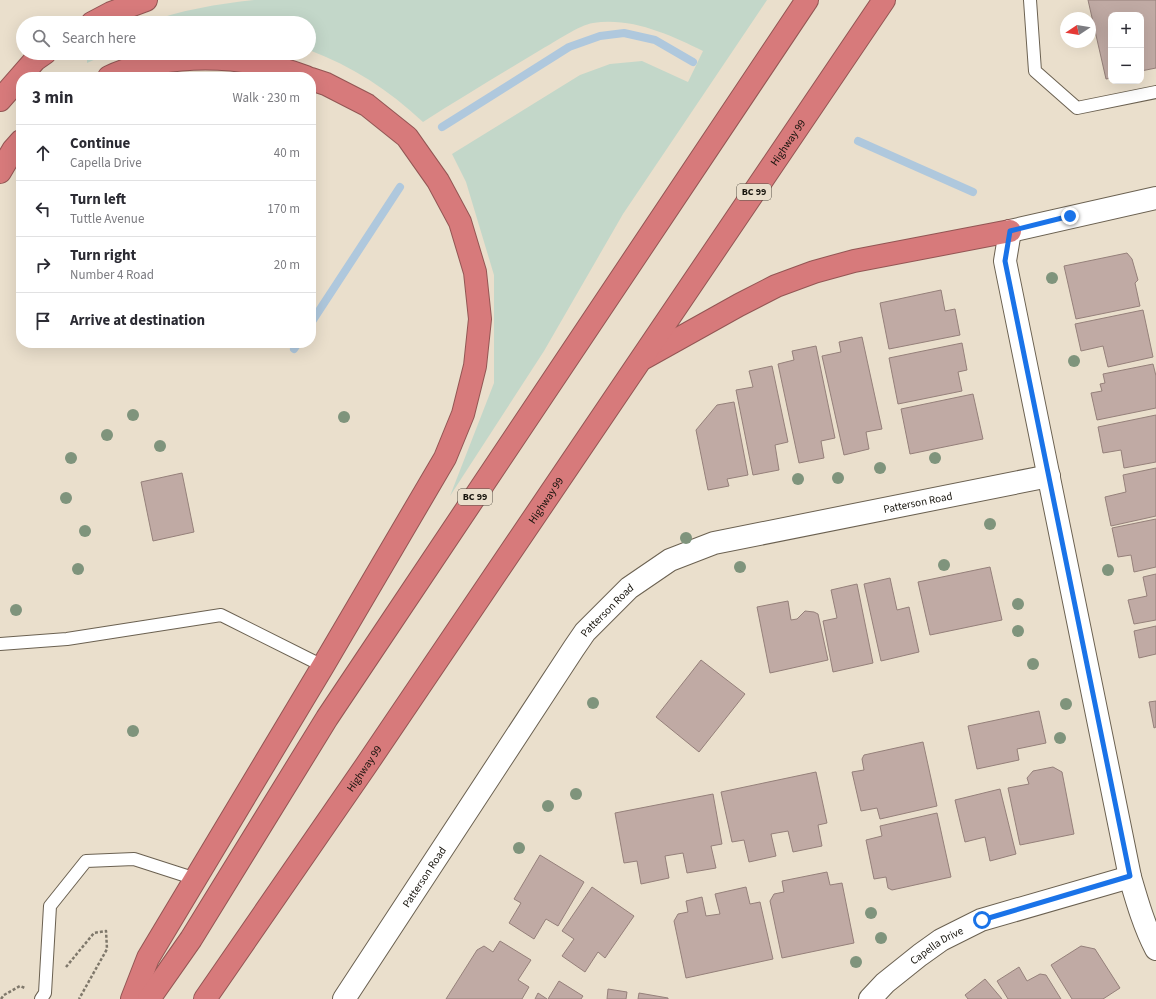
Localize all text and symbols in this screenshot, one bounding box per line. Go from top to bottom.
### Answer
north arrow [1060,12,1096,48]
map controls [1108,12,1144,84]
button: + [1108,12,1144,48]
search box [16,16,316,60]
icon: search [30,27,52,49]
text: Search here [62,28,136,49]
button: − [1108,48,1144,84]
text: 3 min [32,86,73,110]
text: Walk · 230 m [232,89,300,107]
street label: Highway 99 [767,116,809,169]
text: Continue [70,133,130,154]
icon: ahead [32,142,54,164]
text: 40 m [274,144,300,162]
text: Capella Drive [70,154,142,172]
road number: BC 99 [737,184,771,200]
text: Turn left [70,189,126,210]
icon: left [32,198,54,220]
text: 170 m [267,200,300,218]
route end [1061,207,1079,225]
text: Tuttle Avenue [70,210,144,228]
text: Turn right [70,245,136,266]
icon: right [32,254,54,276]
text: 20 m [274,256,300,274]
text: Number 4 Road [70,266,154,284]
icon: arrive [32,310,54,332]
text: Arrive at destination [70,310,205,331]
street label: Highway 99 [524,474,567,526]
street label: Patterson Road [882,488,954,516]
road number: BC 99 [458,489,492,505]
street label: Patterson Road [577,580,636,640]
street label: Highway 99 [343,742,385,795]
street label: Patterson Road [399,844,449,910]
route start [973,911,991,929]
street label: Capella Drive [907,922,966,968]

